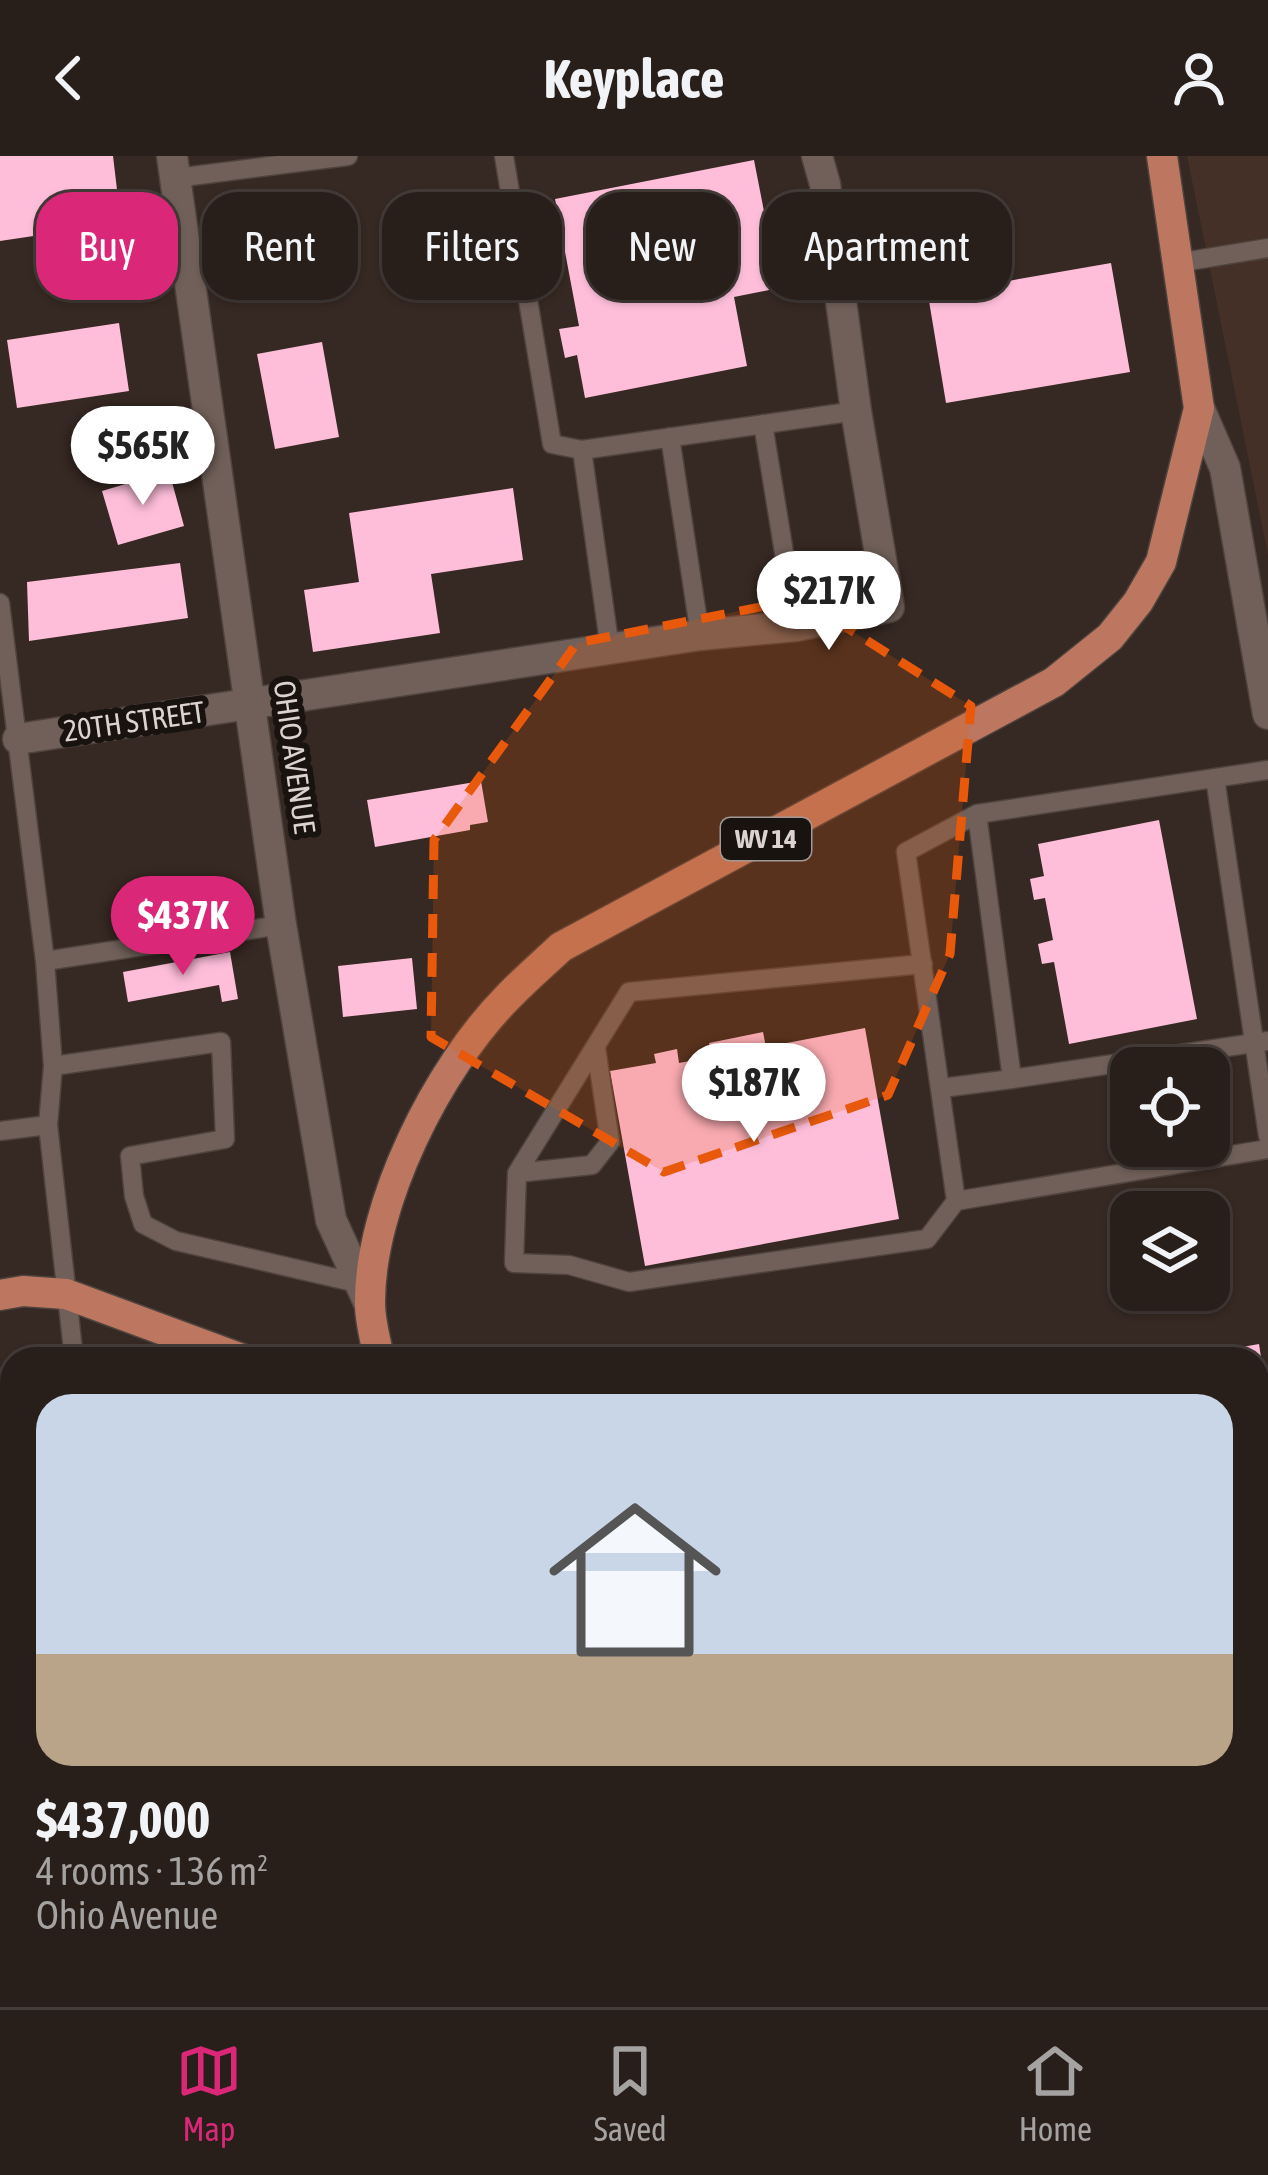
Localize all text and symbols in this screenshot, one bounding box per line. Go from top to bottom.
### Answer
icon: back [36,45,102,111]
icon: person [1166,45,1232,111]
text: Keyplace [543,48,725,109]
chip: Buy [36,192,178,300]
chip: Rent [202,192,358,300]
chip: Filters [382,192,562,300]
chip: New [586,192,738,300]
chip: Apartment [762,192,1012,300]
pin: $565K [59,406,227,508]
text: $565K [98,423,188,467]
pin: $217K [745,551,913,653]
text: $217K [784,568,874,612]
street label: OHIO AVENUE [267,678,323,836]
street label: 20TH STREET [61,694,207,748]
road number: WV 14 [721,818,811,860]
pin: $437K [99,876,267,978]
text: $437K [138,893,228,937]
pin: $187K [670,1043,838,1145]
map controls [1110,1047,1230,1311]
button: locate [1110,1047,1230,1167]
text: $187K [709,1060,799,1104]
button: layers [1110,1191,1230,1311]
icon: home [527,1472,743,1688]
text: $437,000 [36,1790,210,1849]
text: 4 rooms · 136 m² [36,1849,268,1893]
text: Ohio Avenue [36,1893,218,1937]
tab: Map [176,2038,242,2148]
tab: Saved [594,2038,667,2148]
tab: Home [1019,2038,1092,2148]

